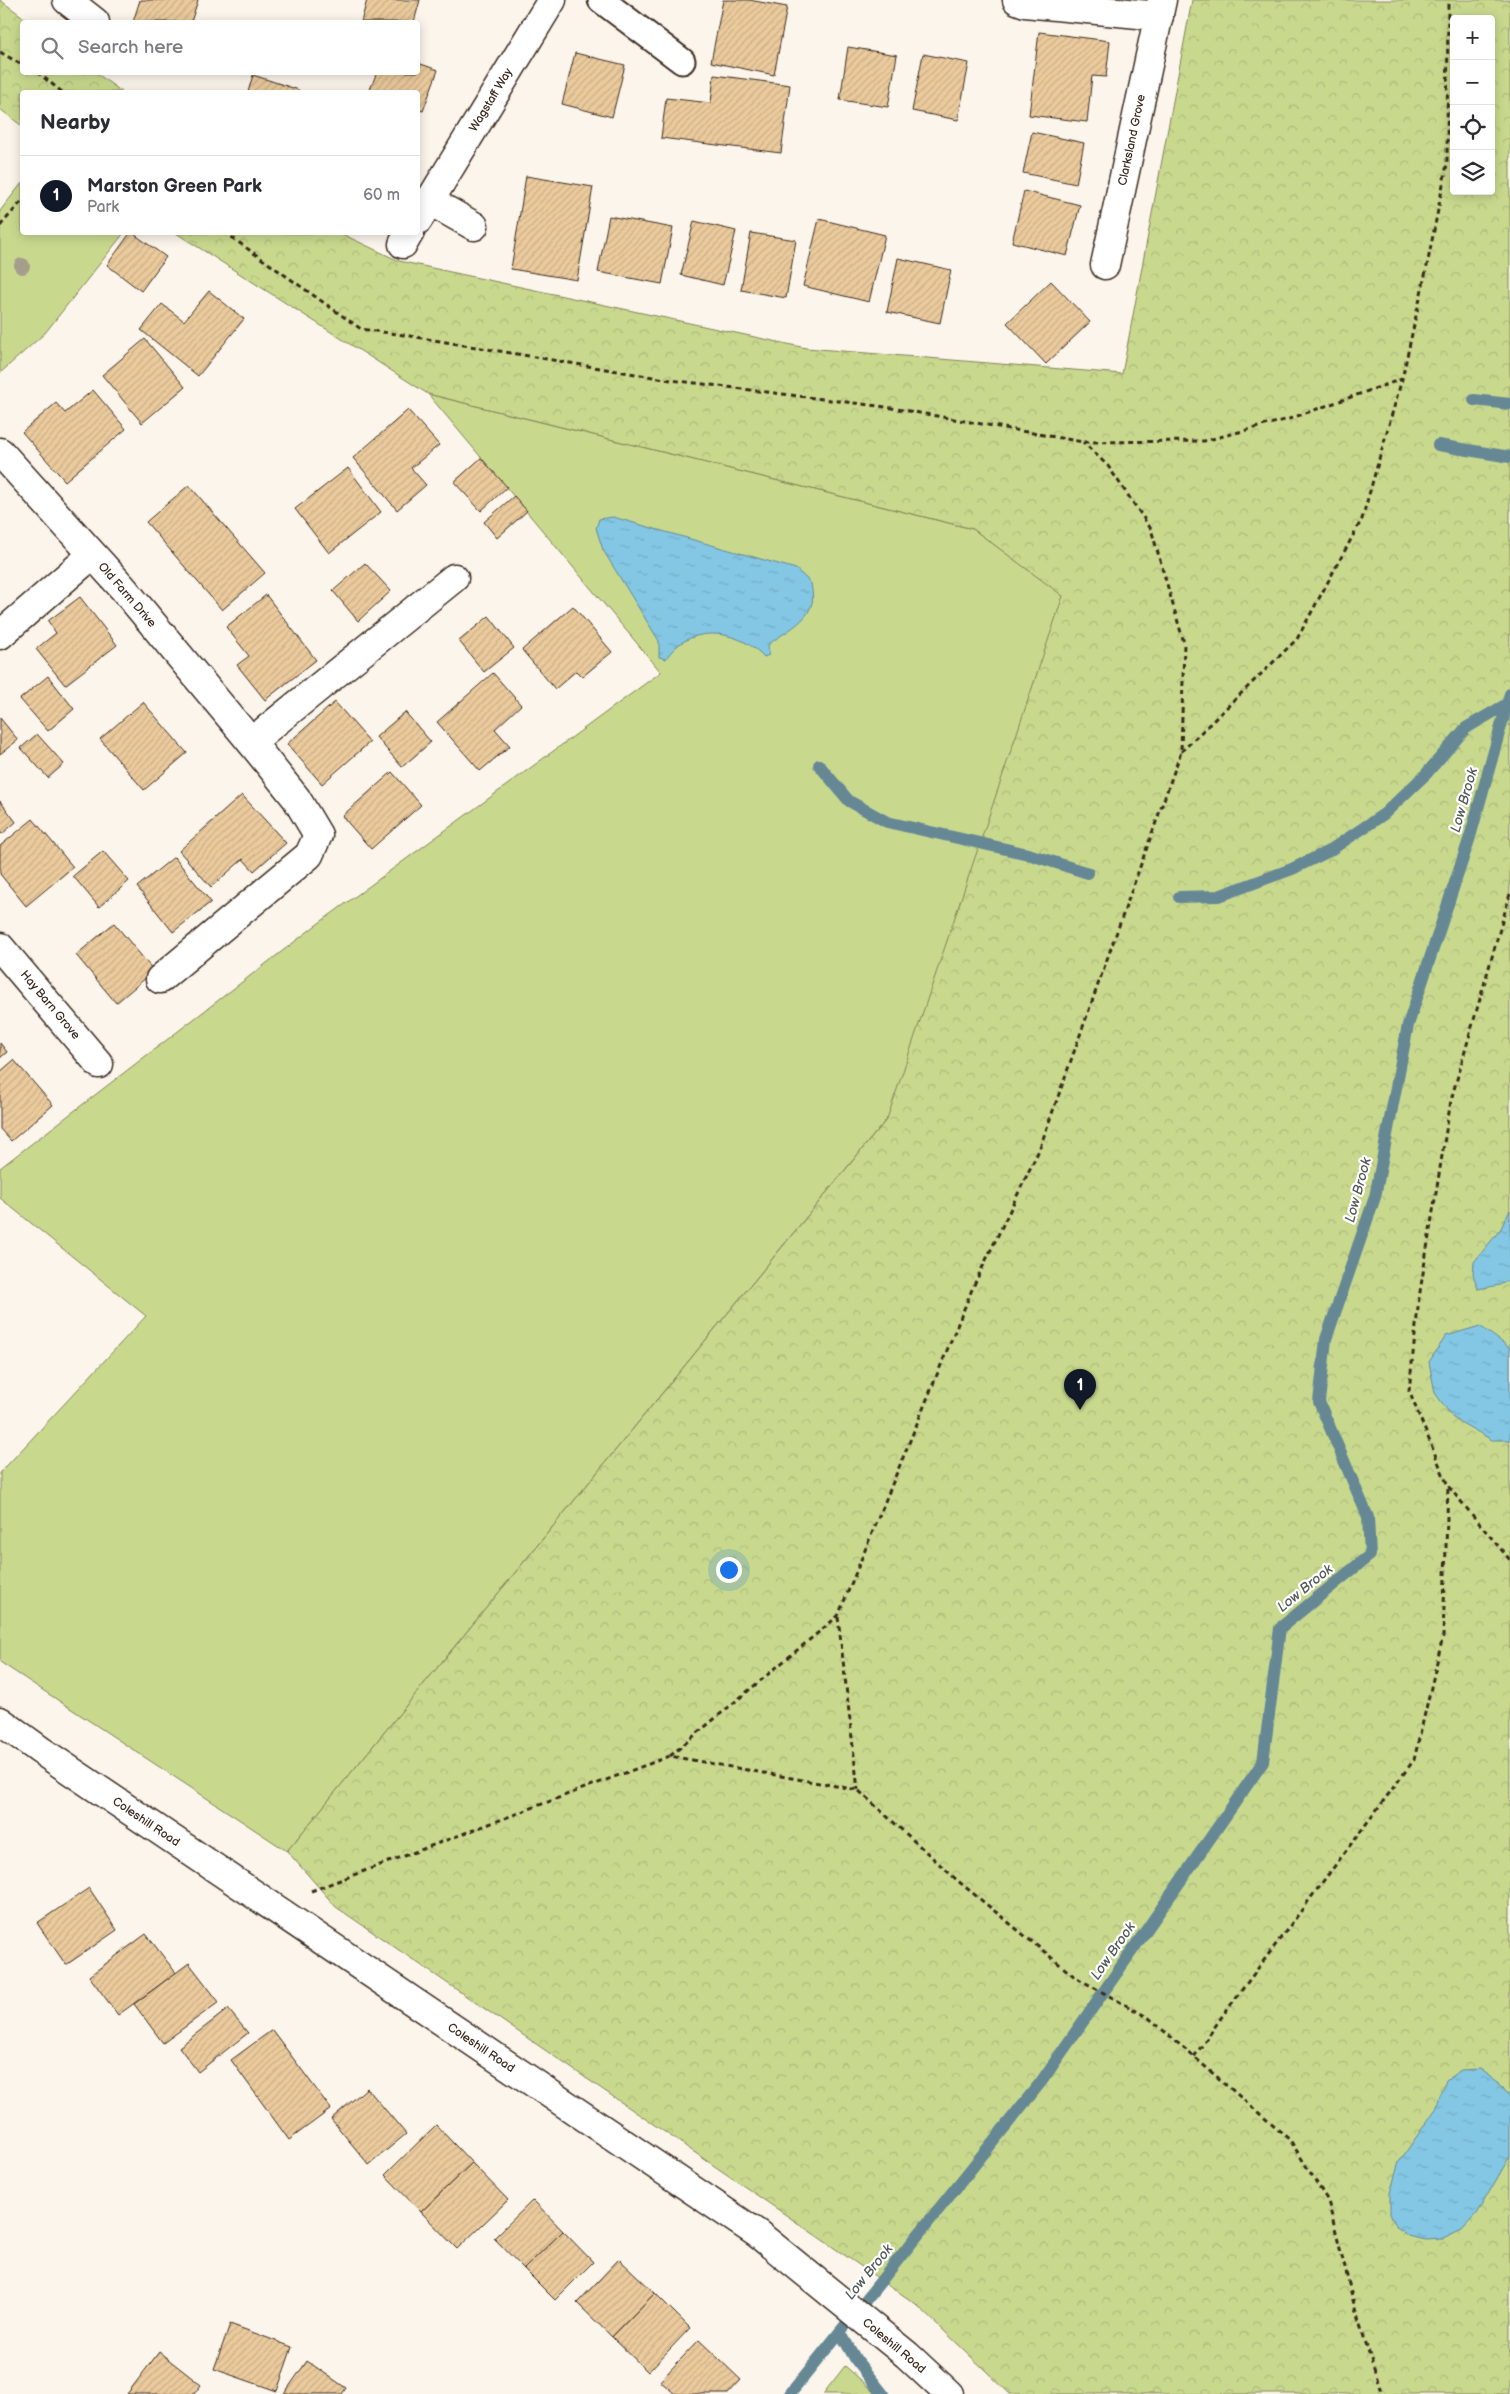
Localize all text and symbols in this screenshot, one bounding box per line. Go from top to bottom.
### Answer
map controls [1450,15,1495,195]
button: + [1450,15,1495,60]
search box [20,20,420,75]
icon: search [38,34,66,62]
text: Search here [78,36,183,59]
button: − [1450,60,1495,105]
street label: Wagstaff Way [466,65,516,135]
street label: Clarksland Grove [1115,93,1149,187]
button: locate [1450,105,1495,150]
text: Nearby [40,110,110,135]
button: layers [1450,150,1495,195]
text: Marston Green Park [87,175,262,198]
text: 1 [53,186,59,205]
text: 60 m [363,186,400,205]
text: Park [87,198,119,217]
street label: Old Farm Drive [95,559,159,631]
water label: Low Brook [1447,765,1482,834]
street label: Hay Barn Grove [17,967,83,1043]
water label: Low Brook [1341,1155,1375,1224]
pin: 1 [1064,1369,1096,1410]
your location [716,1557,742,1583]
water label: Low Brook [1274,1560,1337,1615]
street label: Coleshill Road [109,1794,183,1850]
water label: Low Brook [1087,1918,1140,1983]
street label: Coleshill Road [444,2020,518,2076]
water label: Low Brook [842,2240,897,2303]
street label: Coleshill Road [859,2315,929,2377]

